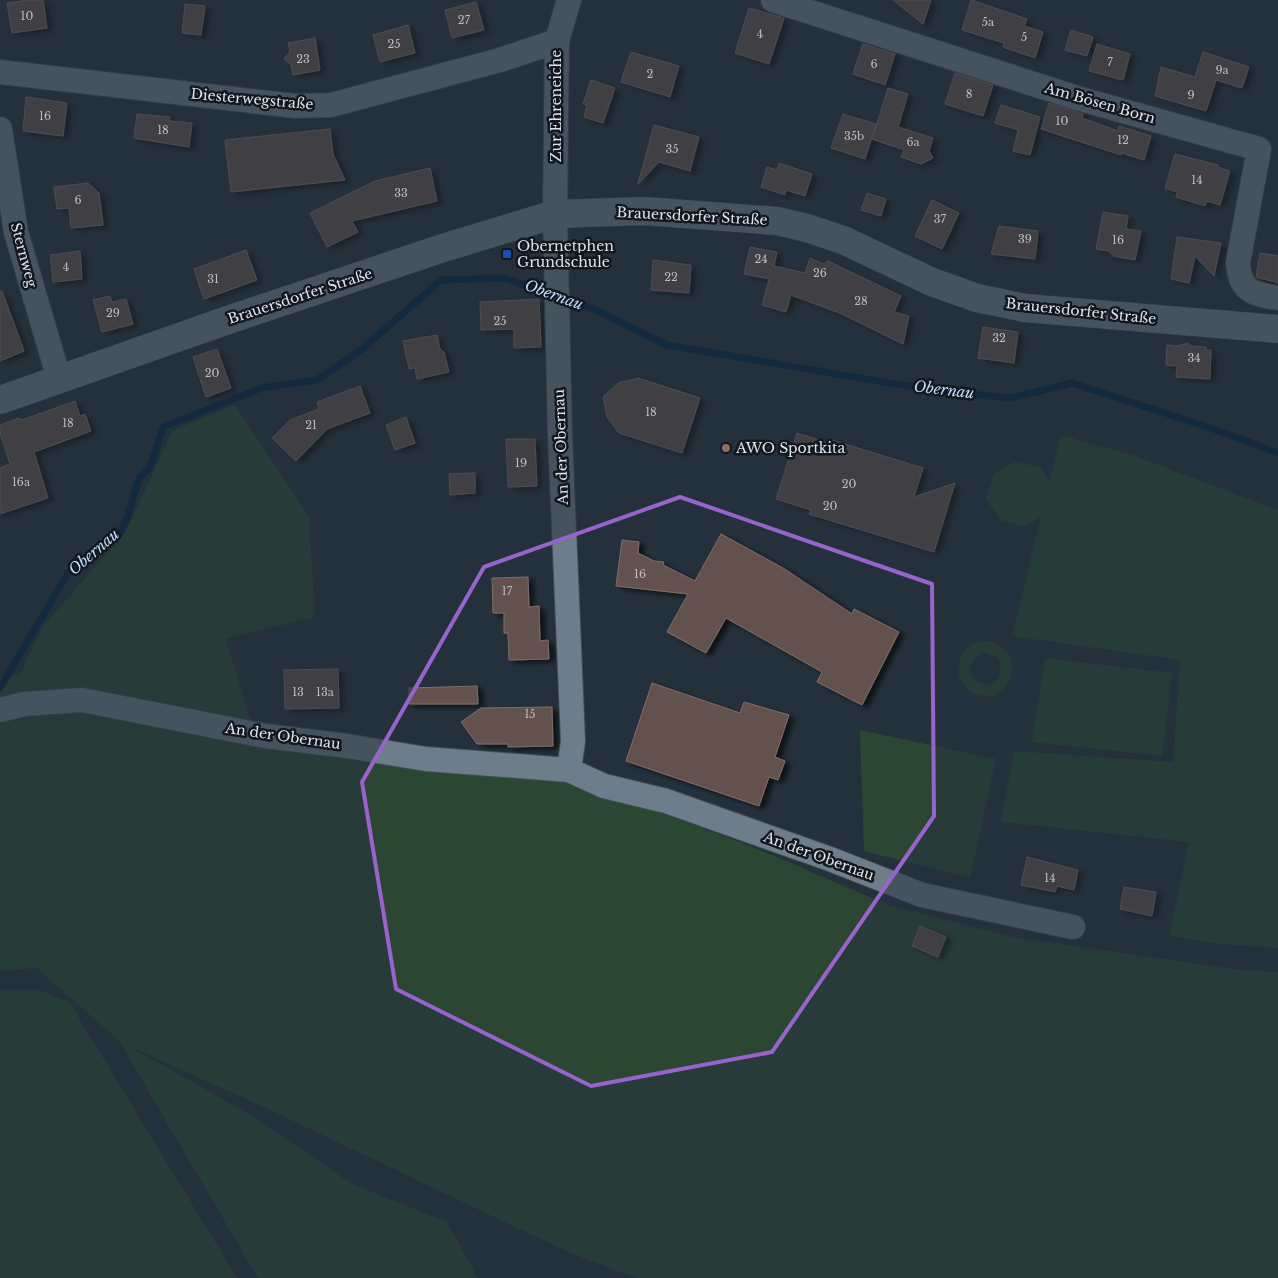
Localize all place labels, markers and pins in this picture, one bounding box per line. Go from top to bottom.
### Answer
place label: Obernetphen Grundschule [517,237,614,271]
marker: Obernetphen Grundschule [501,248,513,260]
place label: AWO Sportkita [735,439,845,457]
marker: AWO Sportkita [720,442,732,454]

